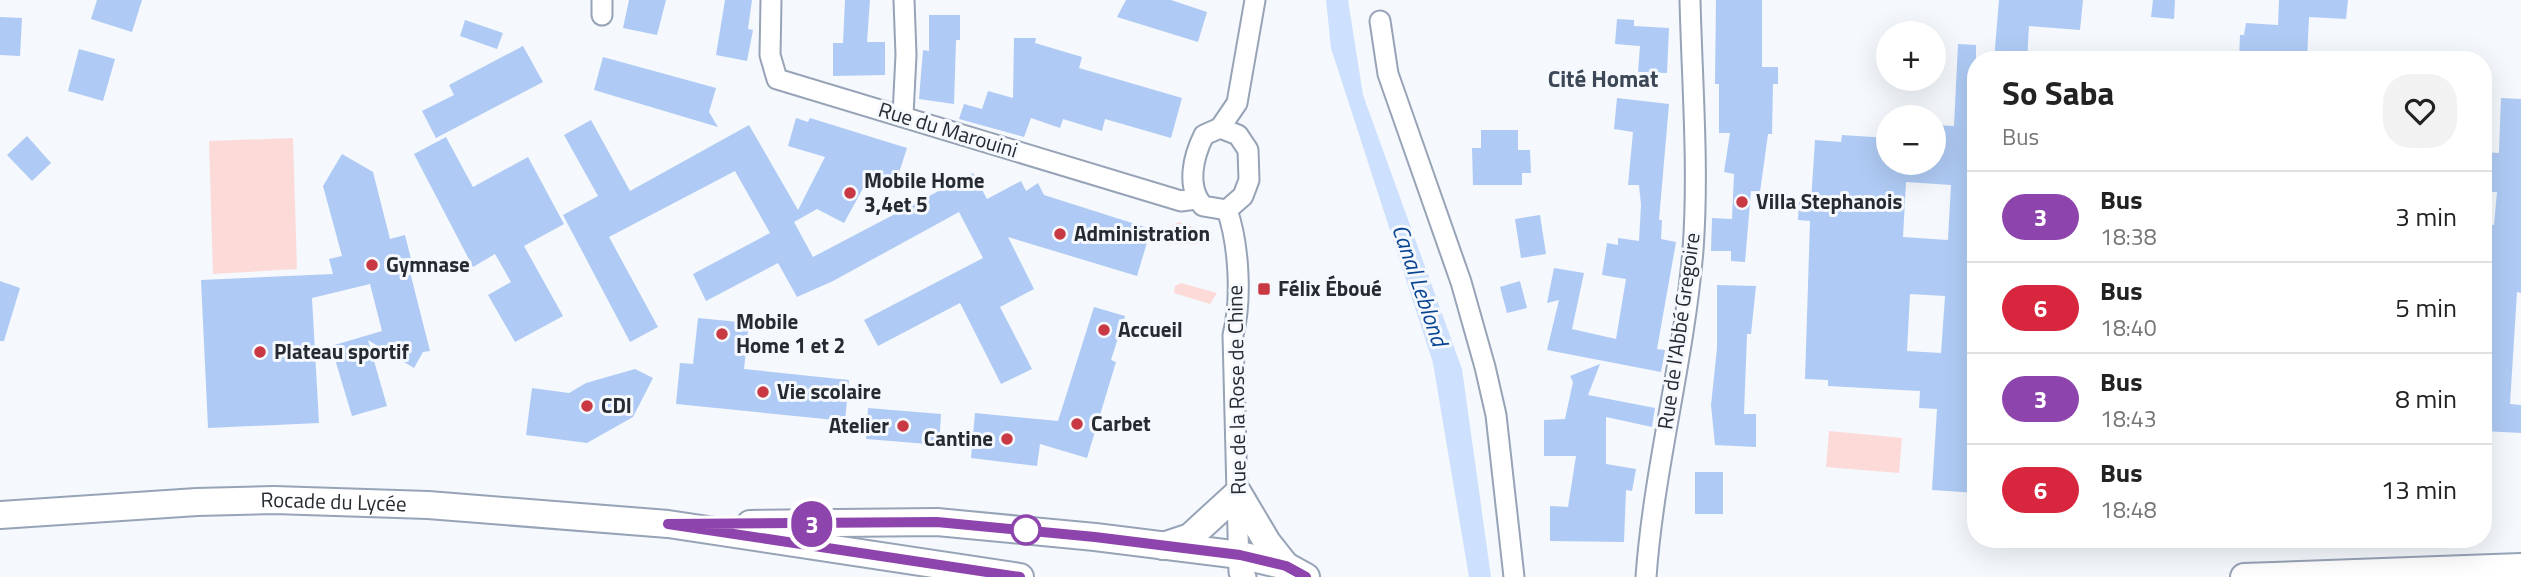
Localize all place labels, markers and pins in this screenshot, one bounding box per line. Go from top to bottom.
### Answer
place label: Mobile Home 3,4et 5 [864,164,985,220]
marker: Mobile Home 3,4et 5 [842,185,858,201]
place label: Villa Stephanois [1756,185,1902,217]
marker: Villa Stephanois [1734,194,1750,210]
place label: Administration [1074,217,1210,249]
marker: Administration [1052,226,1068,242]
place label: Gymnase [386,248,470,280]
marker: Gymnase [364,257,380,273]
place label: Félix Éboué [1278,272,1382,304]
marker: Félix Éboué [1256,281,1272,297]
place label: Mobile Home 1 et 2 [736,305,845,361]
place label: Accueil [1118,313,1183,345]
marker: Accueil [1096,322,1112,338]
marker: Mobile Home 1 et 2 [714,326,730,342]
place label: Plateau sportif [274,335,409,367]
marker: Plateau sportif [252,344,268,360]
place label: Vie scolaire [777,375,881,407]
marker: Vie scolaire [755,384,771,400]
place label: CDI [601,389,632,421]
marker: CDI [579,398,595,414]
place label: Carbet [1091,407,1151,439]
place label: Atelier [829,409,889,441]
marker: Carbet [1069,416,1085,432]
marker: Atelier [895,418,911,434]
place label: Cantine [924,422,993,454]
marker: Cantine [999,431,1015,447]
unlabelled marker [1011,515,1041,545]

